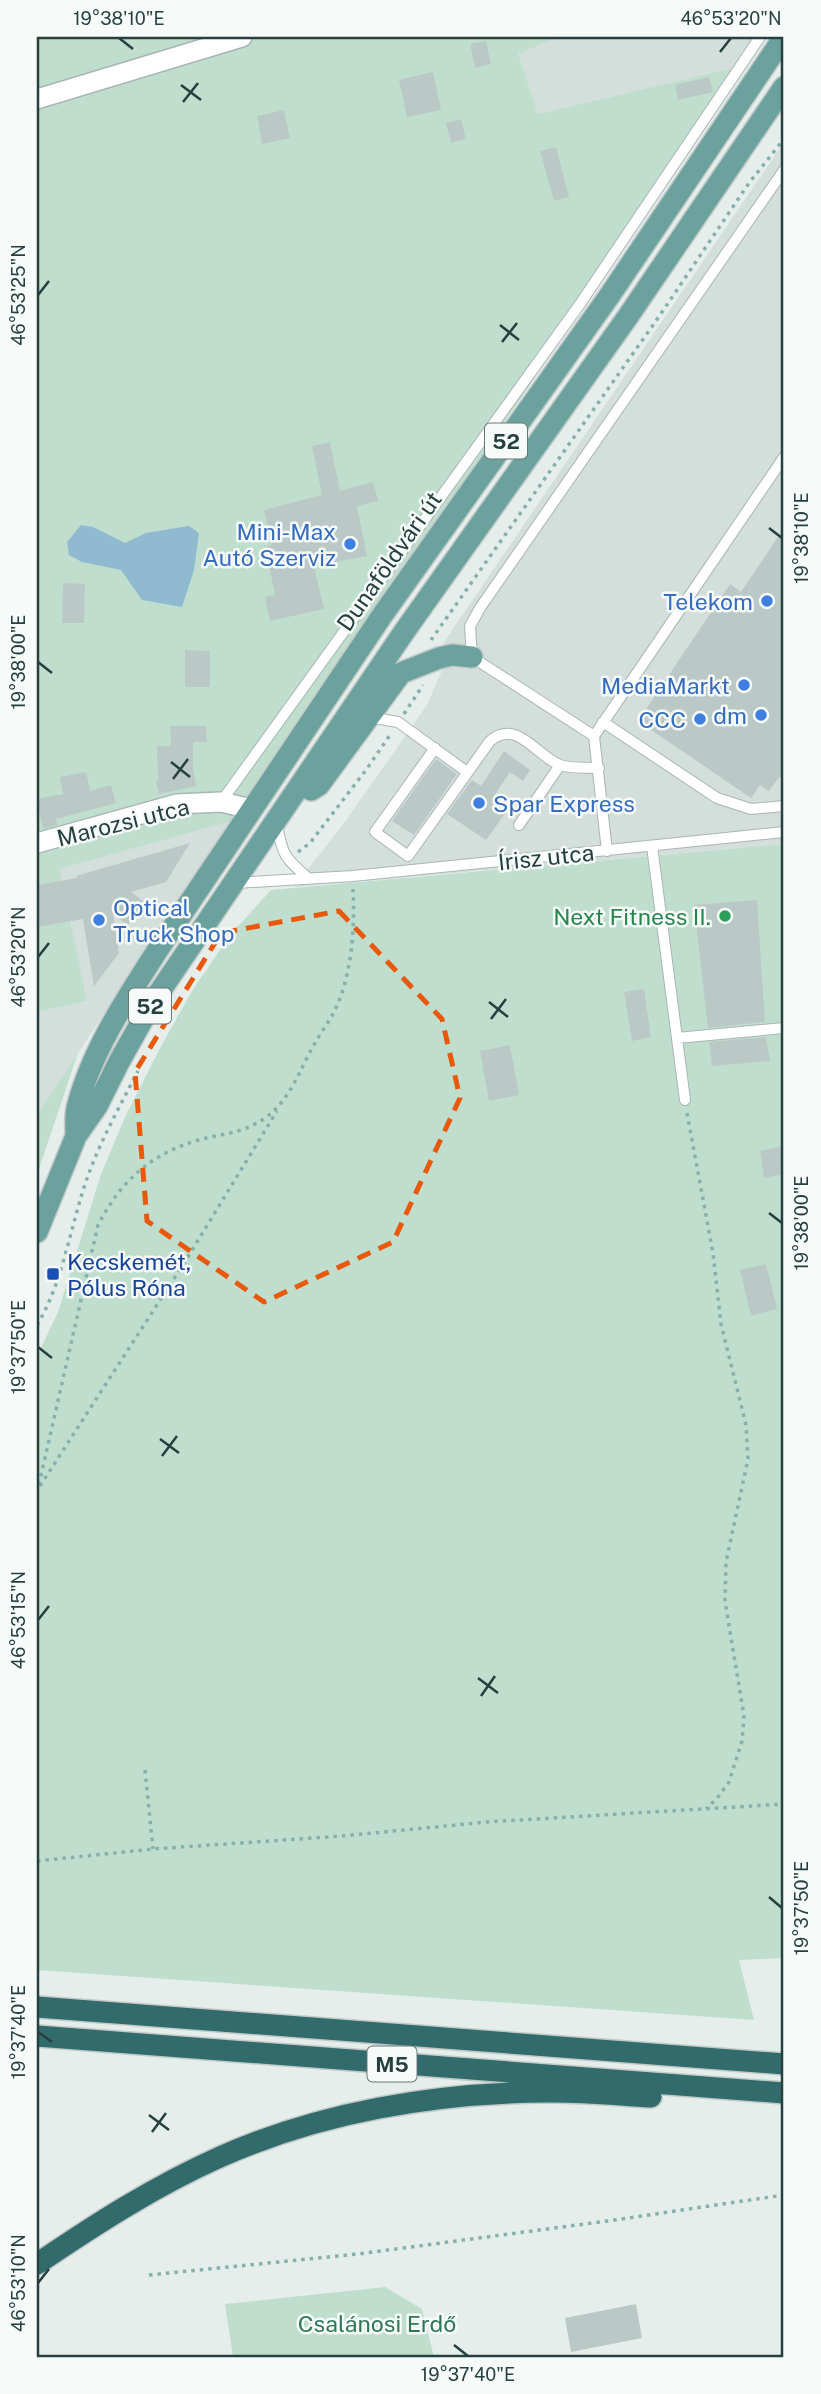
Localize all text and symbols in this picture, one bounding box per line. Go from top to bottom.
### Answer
text: 19°38'10"E [73,8,165,29]
text: 46°53'20"N [680,8,782,29]
text: 46°53'25"N [8,244,29,346]
road number: 52 [485,424,527,458]
street label: Dunaföldvári út [331,486,447,636]
text: 19°38'10"E [791,492,812,584]
place label: Mini-Max Autó Szerviz [203,518,336,571]
marker: Mini-Max Autó Szerviz [342,536,358,552]
place label: Telekom [663,588,753,615]
marker: Telekom [759,593,775,609]
text: 19°38'00"E [8,615,29,710]
place label: MediaMarkt [601,672,730,699]
marker: MediaMarkt [736,677,752,693]
place label: dm [713,702,747,729]
place label: CCC [638,706,686,733]
marker: dm [753,707,769,723]
marker: CCC [692,711,708,727]
place label: Spar Express [493,790,635,817]
street label: Marozsi utca [54,792,192,852]
marker: Spar Express [471,795,487,811]
street label: Írisz utca [497,839,595,875]
place label: Optical Truck Shop [113,894,234,947]
place label: Next Fitness II. [553,903,711,930]
text: 46°53'20"N [8,906,29,1008]
marker: Next Fitness II. [717,908,733,924]
marker: Optical Truck Shop [91,912,107,928]
road number: 52 [129,988,171,1024]
text: 19°38'00"E [791,1176,812,1271]
place label: Kecskemét, Pólus Róna [67,1248,191,1301]
marker: Kecskemét, Pólus Róna [45,1266,61,1282]
text: 19°37'50"E [8,1300,29,1394]
text: 46°53'15"N [8,1571,29,1669]
text: 19°37'50"E [791,1861,812,1955]
text: 19°37'40"E [8,1985,29,2079]
road number: M5 [368,2046,416,2082]
text: 46°53'10"N [8,2234,29,2332]
park label: Csalánosi Erdő [298,2310,456,2337]
text: 19°37'40"E [421,2364,515,2385]

